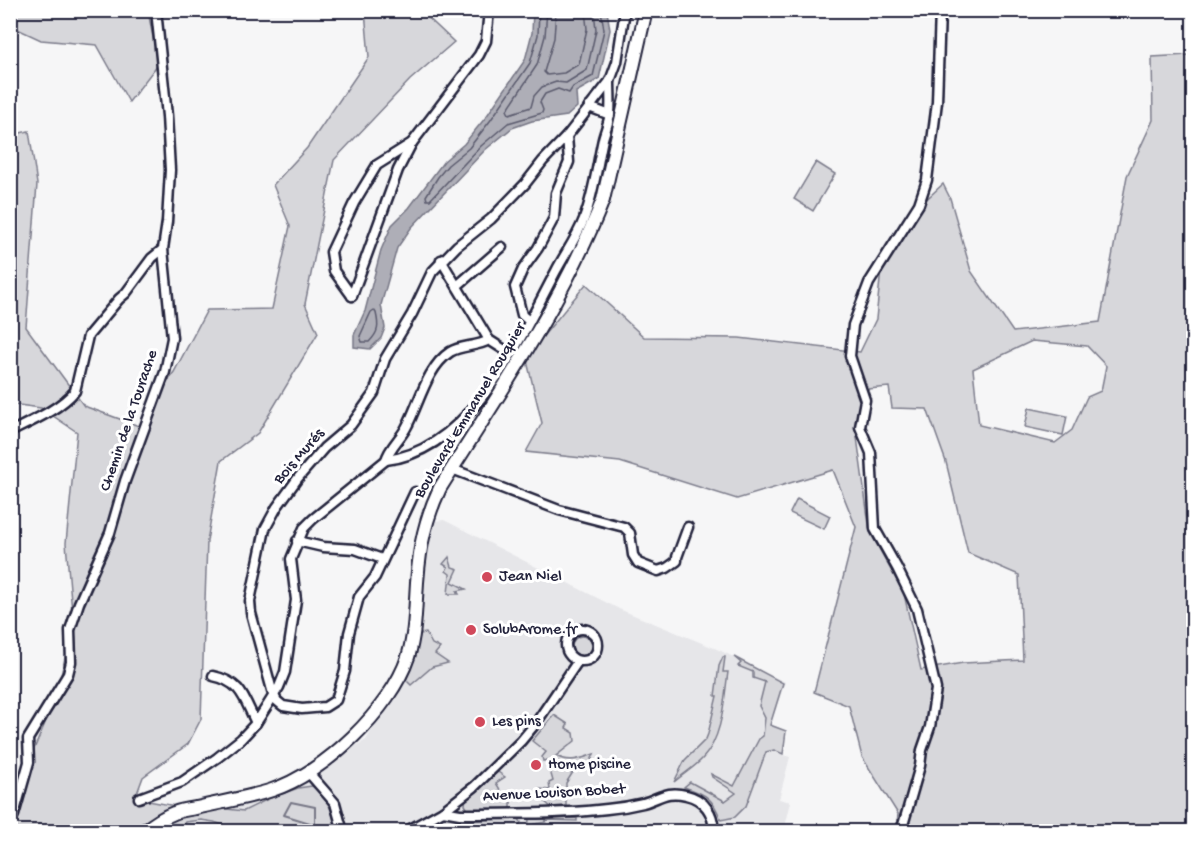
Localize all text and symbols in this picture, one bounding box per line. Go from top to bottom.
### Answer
street label: Boulevard Emmanuel Rouquier [410,319,532,503]
street label: Chemin de la Tourache [97,347,163,494]
street label: Bois Murés [270,424,330,490]
place label: Jean Niel [499,568,562,587]
marker: Jean Niel [480,570,494,584]
place label: SolubArome.fr [483,621,578,640]
marker: SolubArome.fr [464,623,478,637]
place label: Les pins [492,713,542,732]
marker: Les pins [473,715,487,729]
place label: Home piscine [548,756,632,775]
marker: Home piscine [529,758,543,772]
street label: Avenue Louison Bobet [482,781,627,807]

